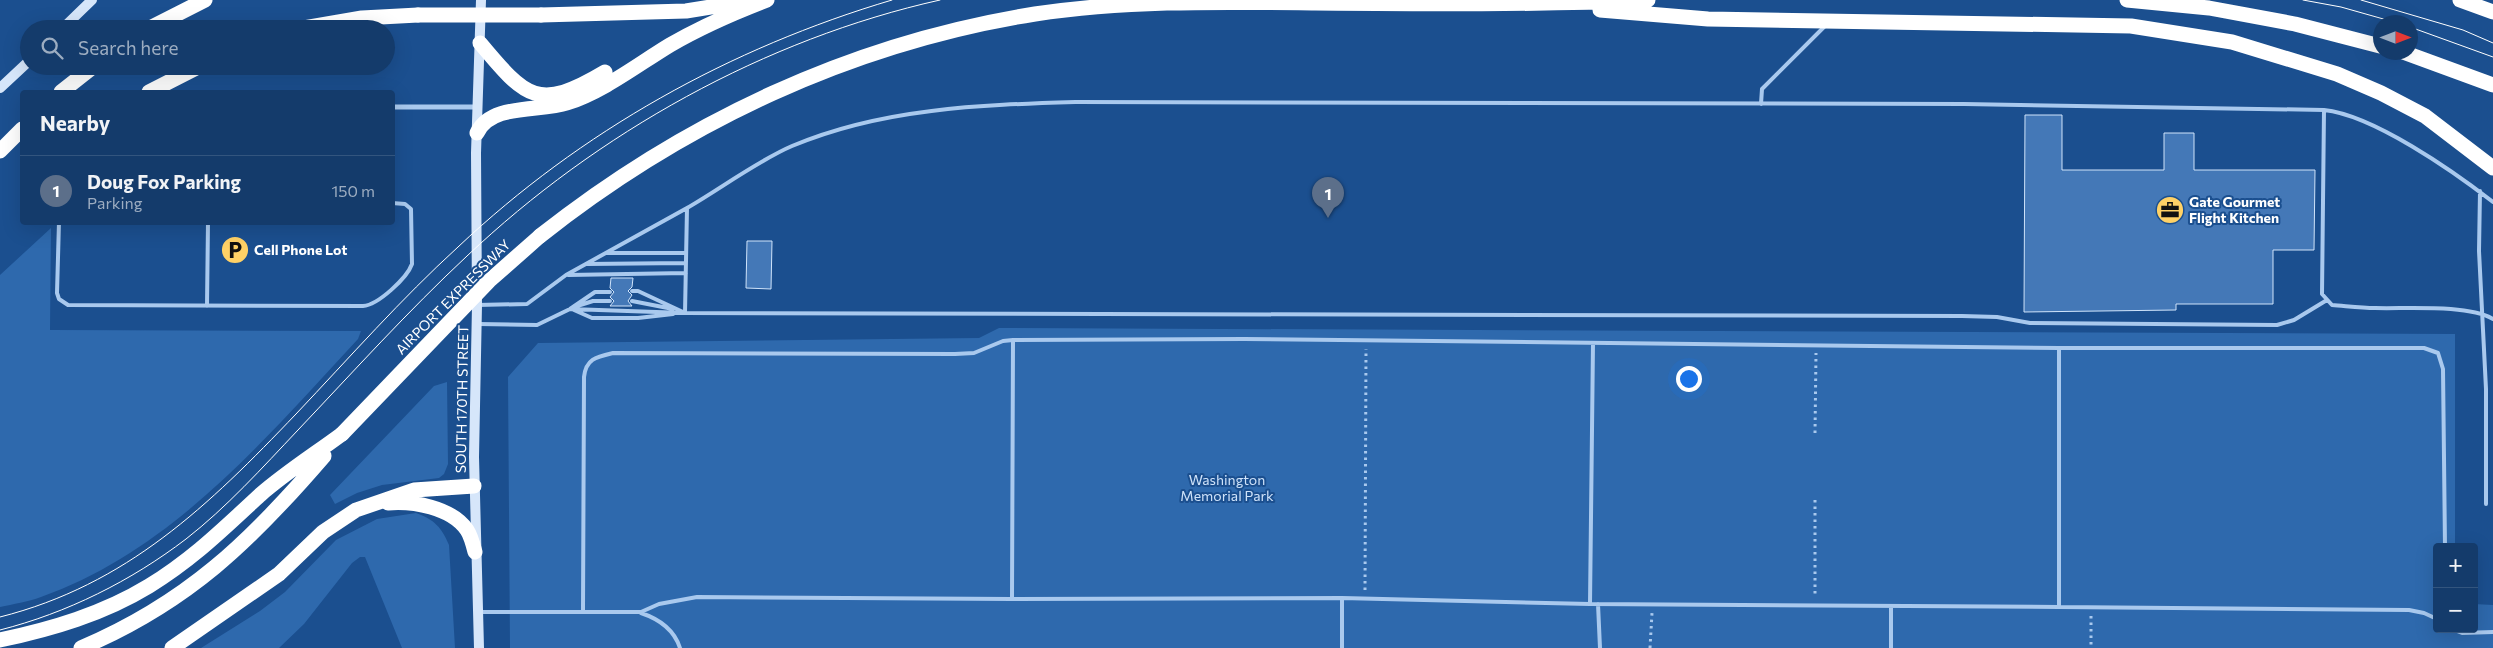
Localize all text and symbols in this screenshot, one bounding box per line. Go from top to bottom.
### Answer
north arrow [2373,15,2418,60]
search box [20,20,395,75]
icon: search [38,34,66,62]
text: Search here [78,36,178,59]
text: Nearby [40,110,110,135]
text: Doug Fox Parking [87,170,241,193]
pin: 1 [1312,177,1344,218]
text: 1 [52,181,60,200]
text: 150 m [332,181,375,200]
text: Parking [87,193,142,212]
place label: Gate Gourmet Flight Kitchen [2189,193,2280,226]
office icon: Gate Gourmet Flight Kitchen [2155,195,2185,225]
parking icon: Cell Phone Lot [220,235,250,265]
street label: AIRPORT EXPRESSWAY [392,236,514,358]
place label: Cell Phone Lot [254,241,347,258]
street label: SOUTH 170TH STREET [452,325,471,473]
your location [1676,366,1702,392]
park label: Washington Memorial Park [1180,471,1274,504]
map controls [2433,543,2478,633]
button: + [2433,543,2478,588]
button: − [2433,588,2478,633]

